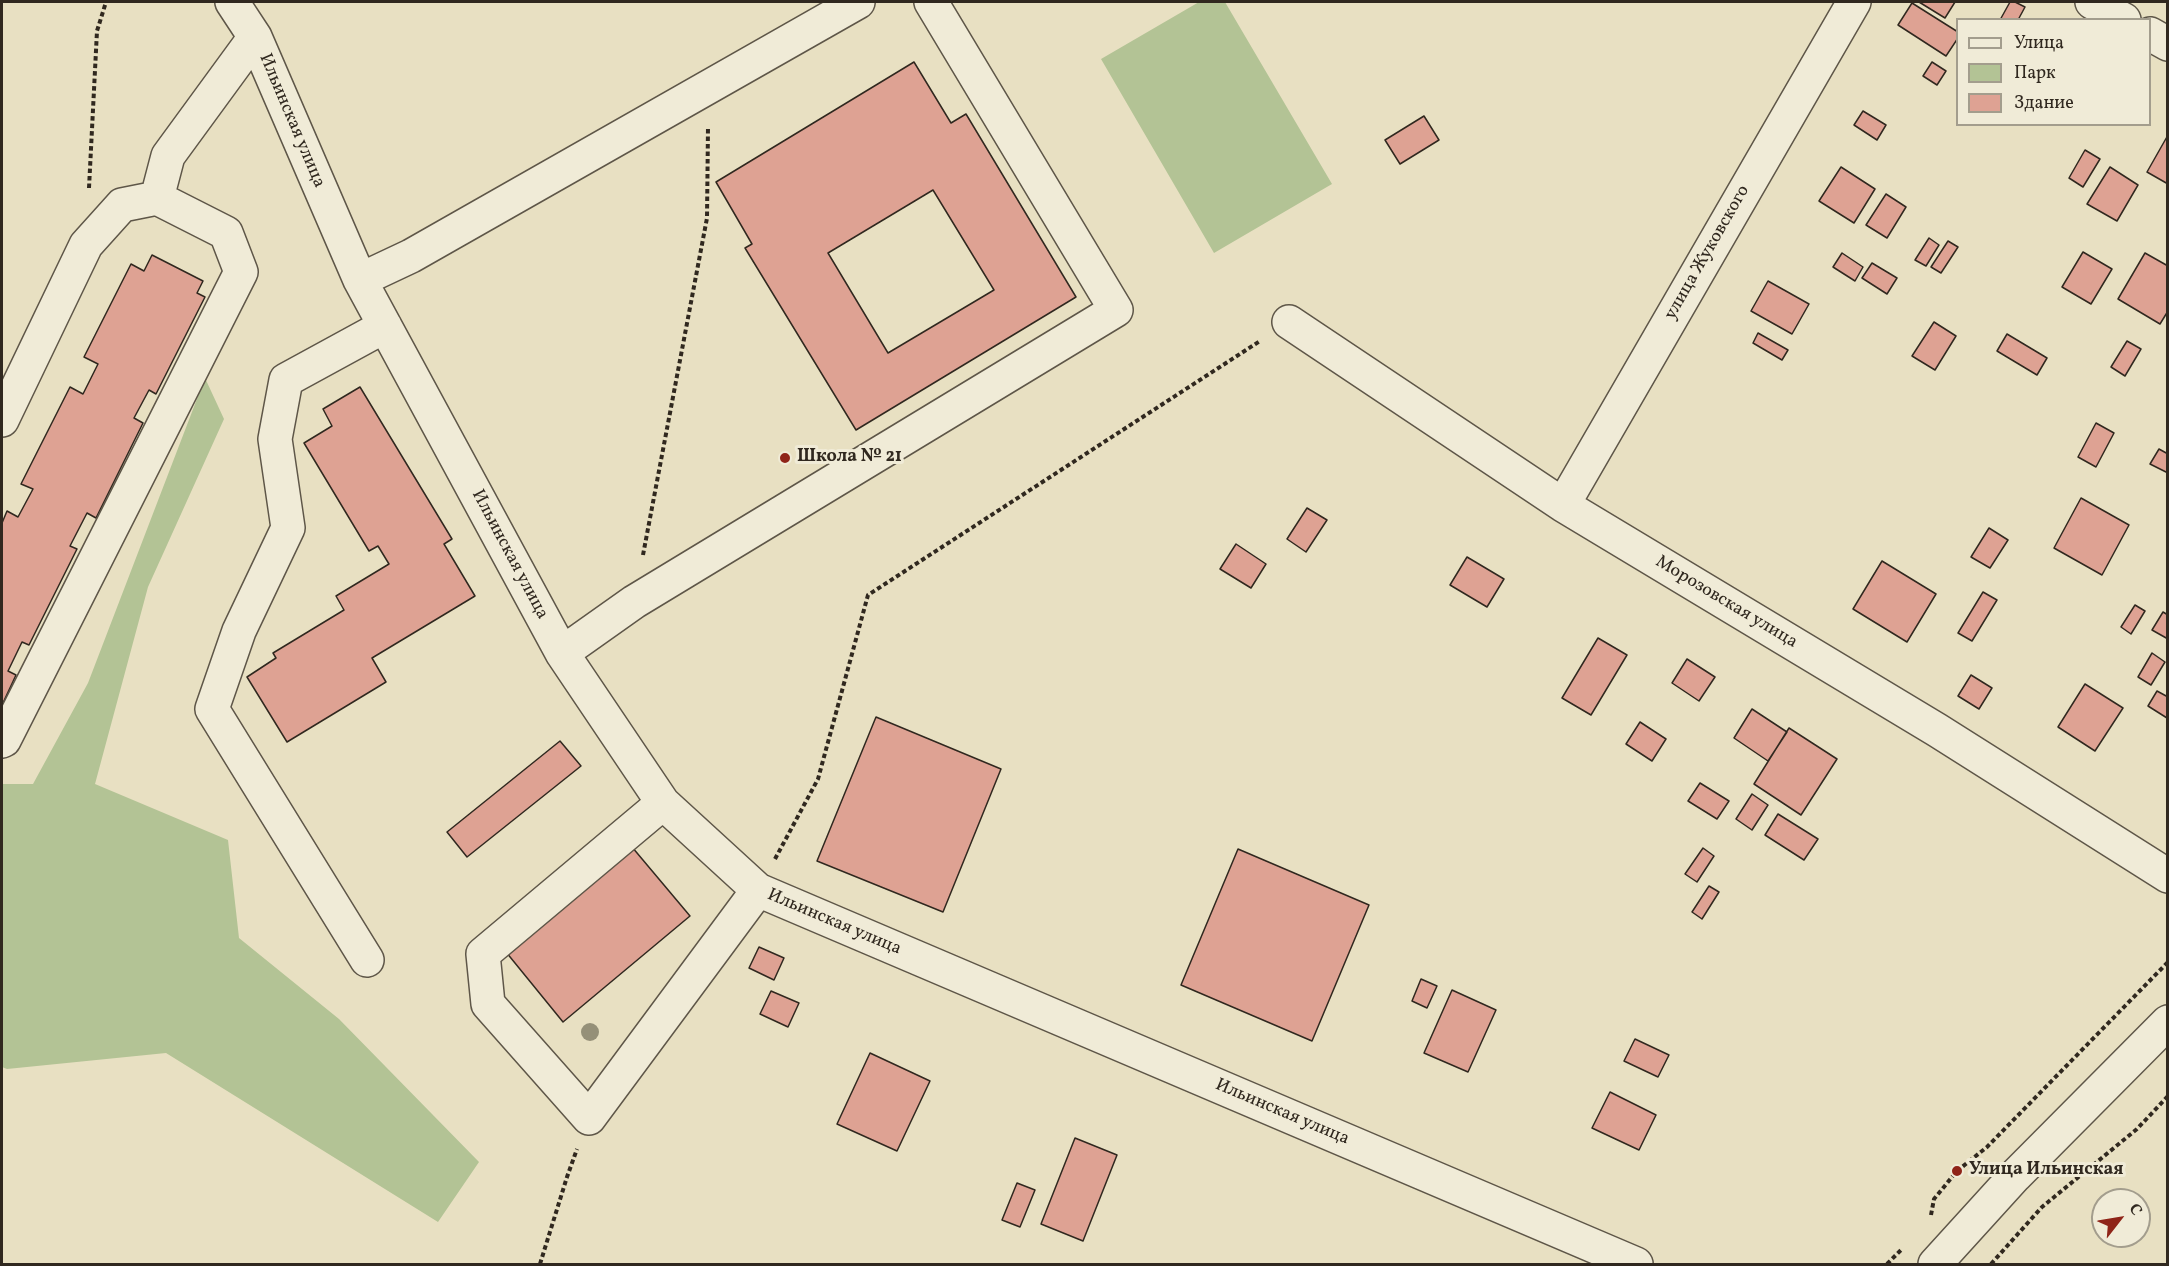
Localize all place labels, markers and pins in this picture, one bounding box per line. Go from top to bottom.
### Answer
place label: Школа № 21 [797,447,902,469]
marker: Школа № 21 [778,451,792,465]
place label: Улица Ильинская [1969,1160,2124,1182]
marker: Улица Ильинская [1950,1164,1964,1178]

